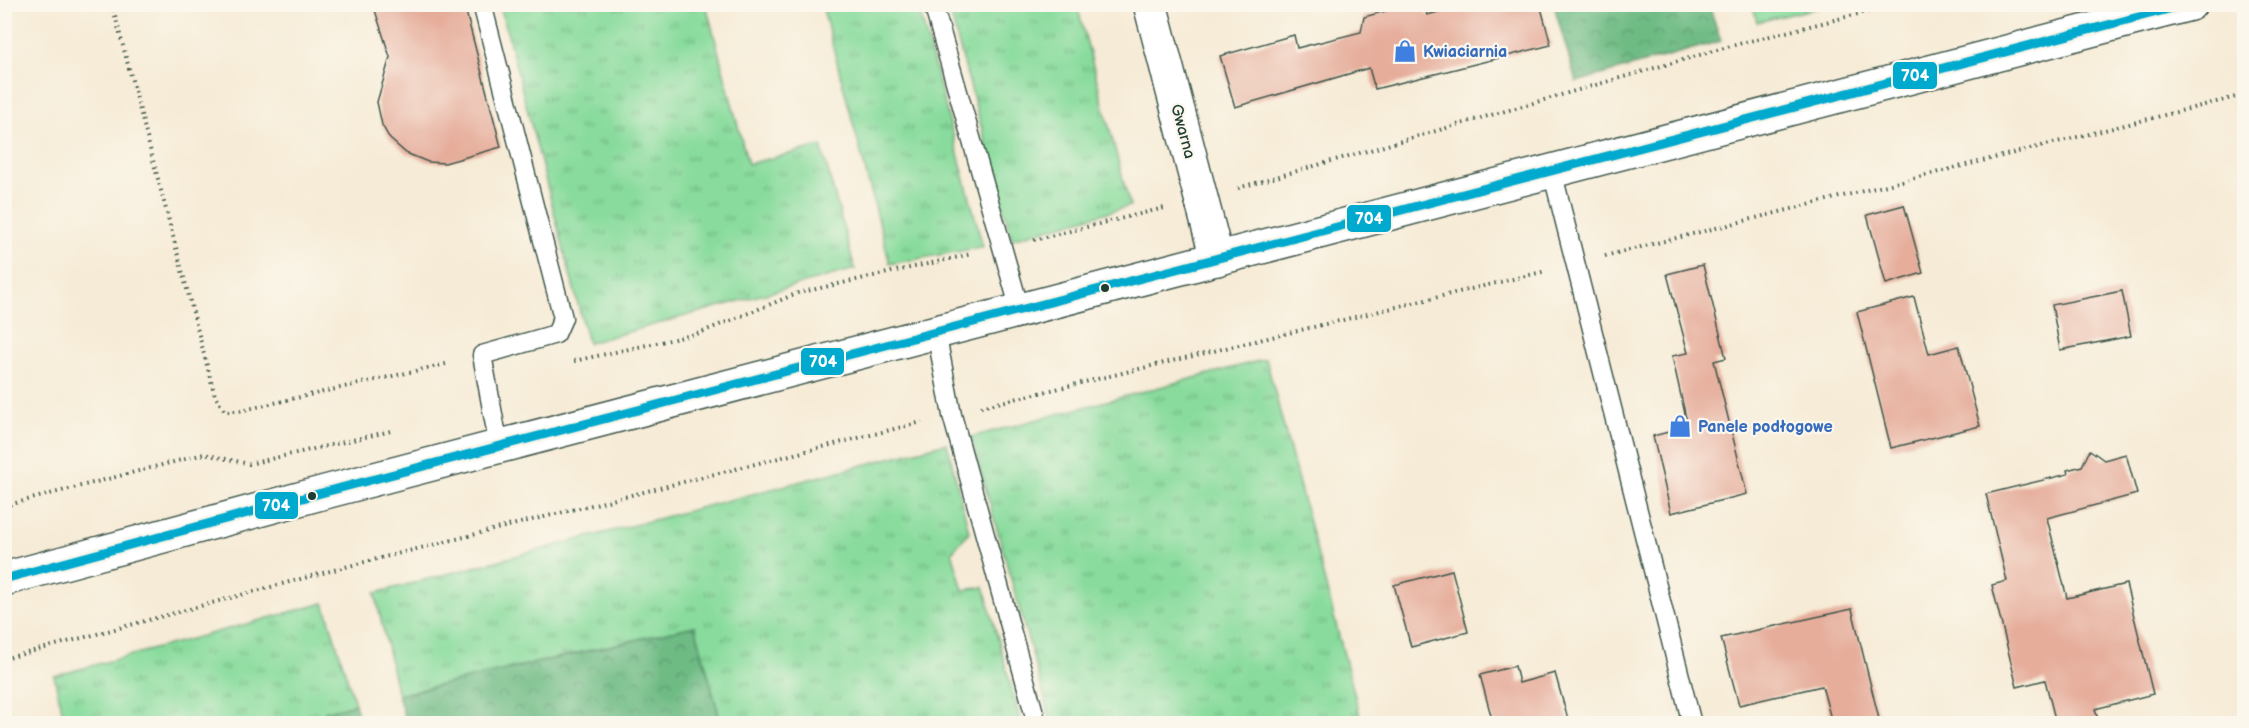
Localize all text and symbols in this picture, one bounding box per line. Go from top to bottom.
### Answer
shop icon: Kwiaciarnia [1392,38,1418,64]
place label: Kwiaciarnia [1423,43,1507,62]
line badge: 704 [1892,61,1938,90]
text: 704 [1901,67,1930,86]
street label: Gwarna [1166,102,1199,161]
line badge: 704 [1346,204,1392,233]
text: 704 [1355,210,1384,229]
unlabelled marker [1099,282,1111,294]
line badge: 704 [800,347,845,376]
text: 704 [809,353,838,372]
shop icon: Panele podłogowe [1667,413,1693,439]
place label: Panele podłogowe [1698,418,1833,437]
unlabelled marker [306,490,318,502]
line badge: 704 [254,491,299,520]
text: 704 [262,497,291,516]

